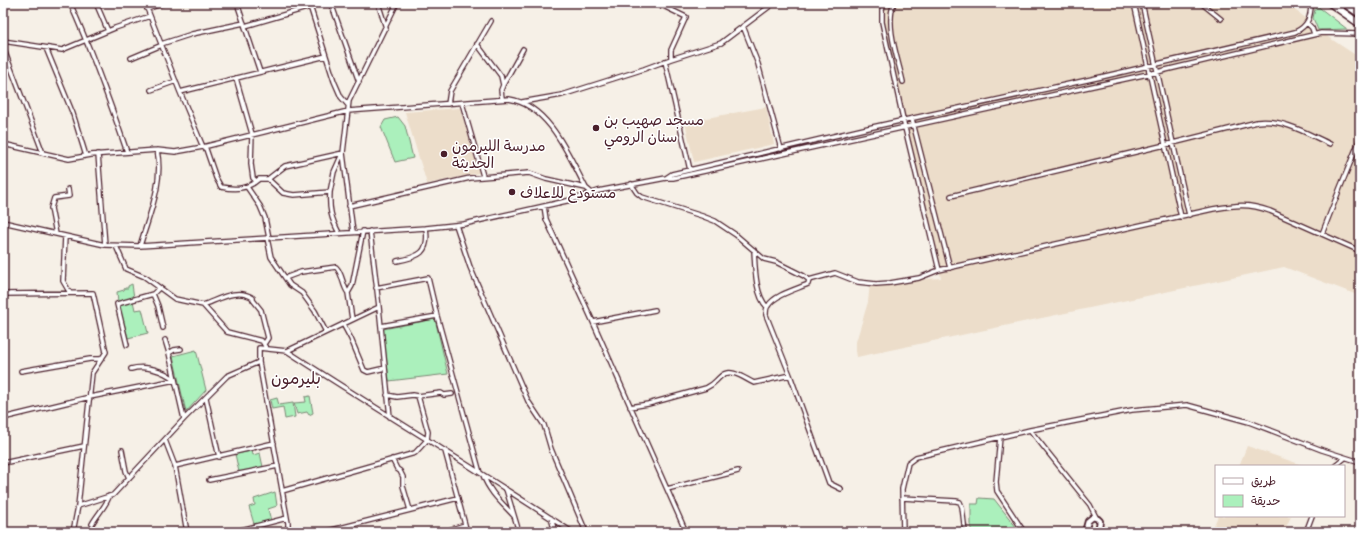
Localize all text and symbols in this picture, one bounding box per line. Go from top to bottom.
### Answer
place label: مسجد صهيب بن سنان الرومي [604,109,704,150]
marker: مسجد صهيب بن سنان الرومي [591,123,601,133]
place label: مدرسة الليرمون الحديثة [452,135,546,173]
marker: مدرسة الليرمون الحديثة [439,149,449,159]
place label: مستودع للاعلاف [520,182,616,203]
marker: مستودع للاعلاف [507,187,517,197]
district label: بليرمون [271,366,321,390]
legend [1215,465,1345,517]
text: طريق [1251,472,1276,489]
text: حديقة [1251,492,1280,509]

